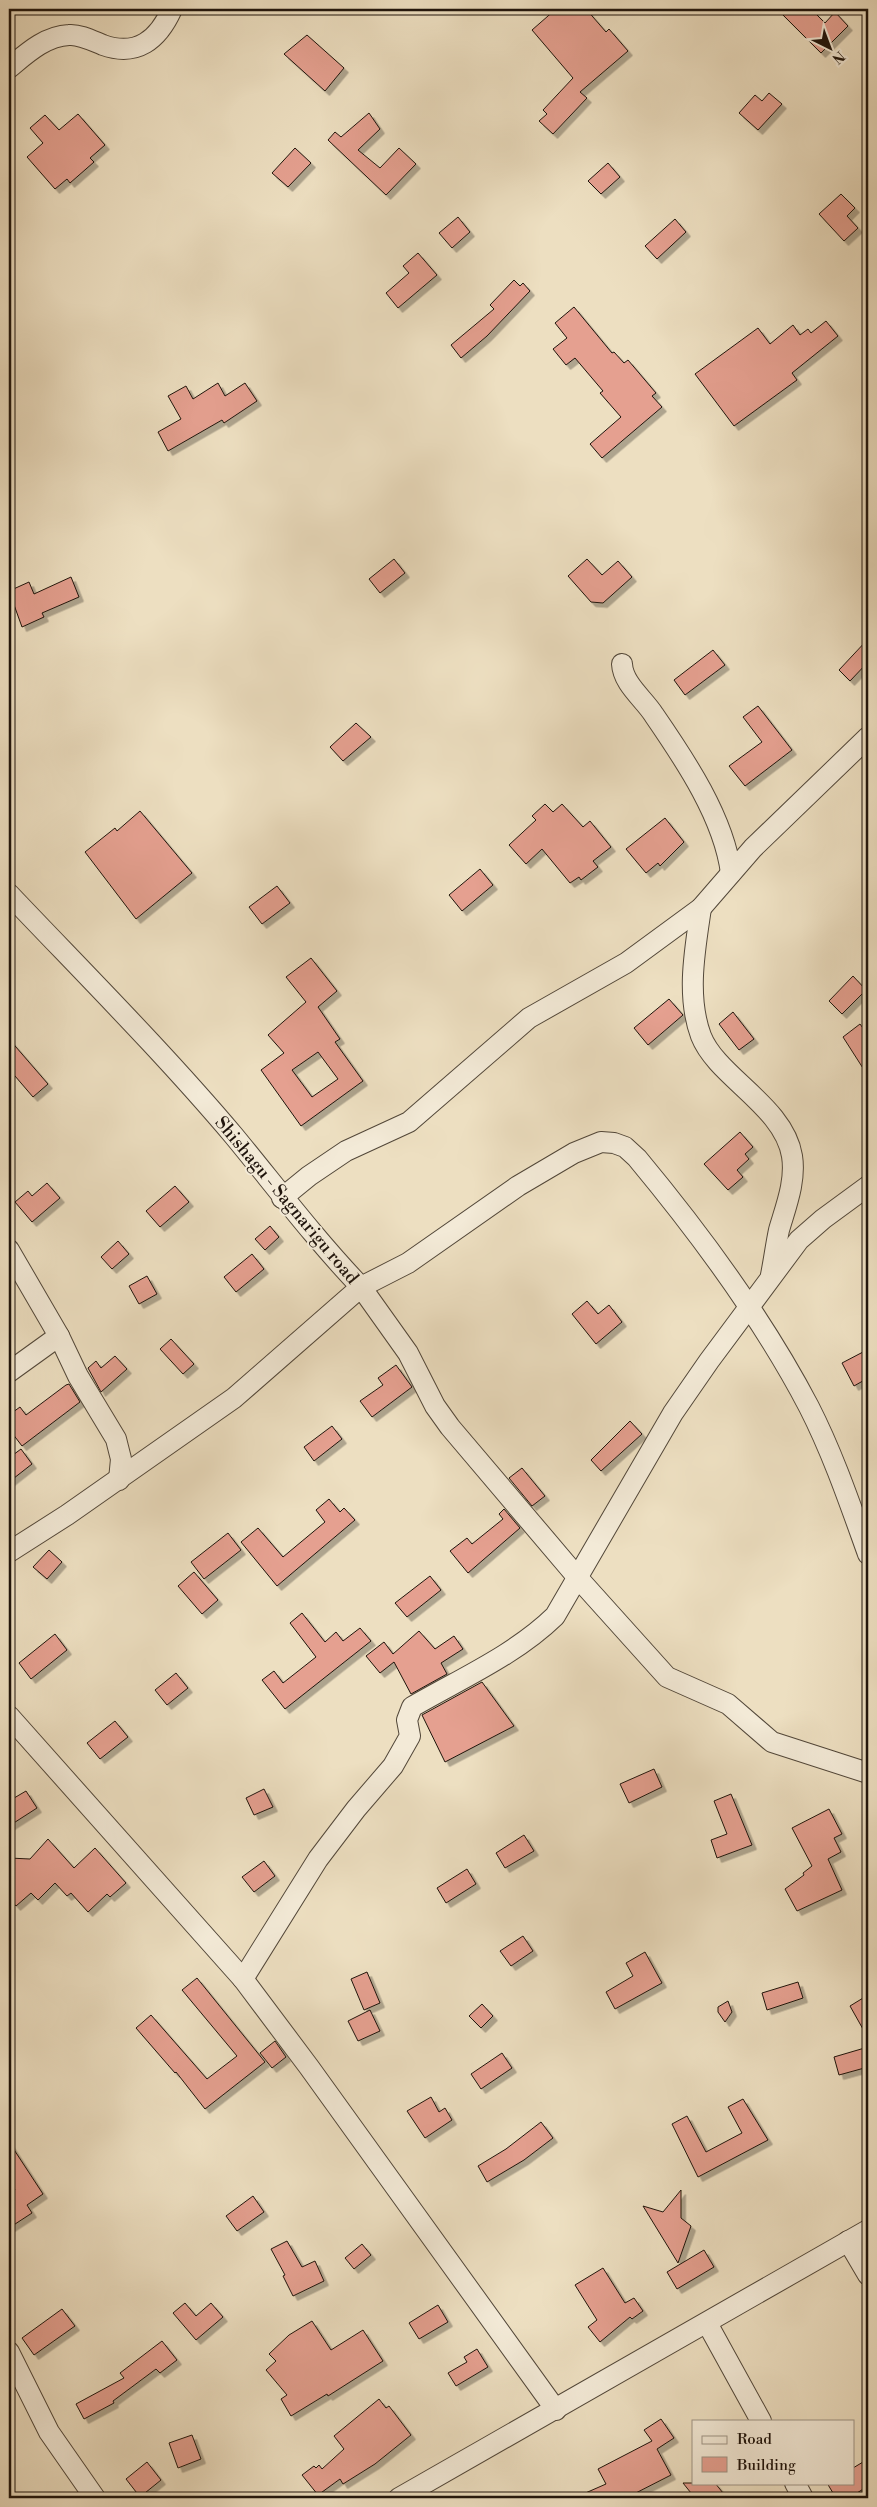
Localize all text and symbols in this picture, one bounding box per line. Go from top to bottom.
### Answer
north arrow [804,22,854,72]
text: N [828,47,848,67]
street label: Shishagu - Sagnarigu road [210,1112,364,1289]
legend [692,2420,854,2484]
text: Road [737,2430,772,2449]
text: Building [736,2456,796,2475]

